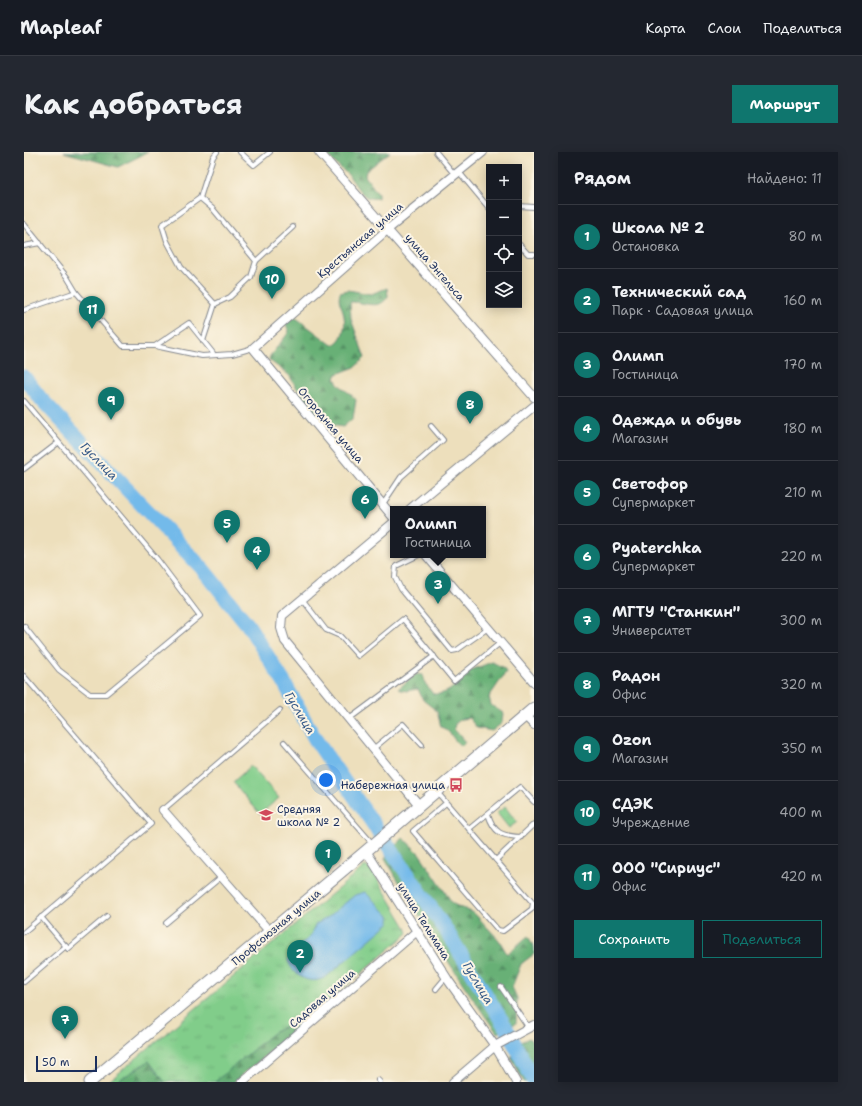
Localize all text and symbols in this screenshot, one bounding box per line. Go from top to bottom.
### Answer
text: Mapleaf [20,15,102,40]
text: Карта [645,19,686,37]
text: Слои [708,19,741,37]
text: Поделиться [763,19,842,37]
text: Как добраться [24,85,243,123]
button: Маршрут [732,85,838,123]
map controls [486,164,522,308]
button: + [486,164,522,200]
text: Рядом [574,167,631,189]
text: Найдено: 11 [747,170,822,187]
street label: Крестьянская улица [314,199,406,282]
button: − [486,200,522,236]
text: Школа № 2 [612,218,704,238]
text: 1 [584,228,590,245]
text: 80 m [788,228,822,245]
street label: улица Энгельса [401,230,468,304]
button: locate [486,236,522,272]
text: Остановка [612,238,679,255]
pin: 10 [259,266,285,299]
button: layers [486,272,522,308]
text: Технический сад [612,282,746,302]
text: 2 [582,292,592,309]
text: 160 m [784,292,822,309]
pin: 11 [79,296,105,329]
text: Парк · Садовая улица [612,302,753,319]
text: Олимп [612,346,664,366]
text: 3 [582,356,592,373]
text: 170 m [784,356,822,373]
text: Гостиница [612,366,678,383]
street label: Огородная улица [294,384,367,466]
pin: 9 [98,387,124,420]
pin: 8 [457,391,483,424]
text: Одежда и обувь [612,410,741,430]
text: 4 [582,420,592,437]
text: 180 m [783,420,822,437]
text: Магазин [612,430,668,447]
water label: Гуслица [77,439,121,483]
text: Светофор [612,474,688,494]
text: 5 [583,484,591,501]
text: 210 m [784,484,822,501]
pin: 6 [352,486,378,519]
text: Супермаркет [612,494,695,511]
popup [390,506,486,558]
pin: 5 [214,510,240,543]
text: Олимп [405,514,457,534]
text: Гостиница [405,534,471,551]
pin: 4 [244,537,270,570]
text: Pyaterchka [612,538,702,558]
text: 6 [582,548,592,565]
text: 220 m [780,548,822,565]
text: Супермаркет [612,558,695,575]
pin: 3 [425,571,451,604]
text: МГТУ "Станкин" [612,602,740,622]
text: 7 [582,612,592,629]
text: 300 m [779,612,822,629]
text: Университет [612,622,691,639]
text: Радон [612,666,661,686]
text: 8 [582,676,592,693]
text: 320 m [780,676,822,693]
text: Офис [612,686,647,703]
water label: Гуслица [281,689,319,737]
text: Ozon [612,730,652,750]
text: 9 [582,740,592,757]
text: 350 m [781,740,822,757]
text: Магазин [612,750,668,767]
your location [316,770,336,790]
bus stop icon: Набережная улица [448,777,464,793]
place label: Набережная улица [341,778,445,793]
text: СДЭК [612,794,653,814]
place label: Средняя школа № 2 [277,802,340,830]
text: 10 [580,804,594,821]
text: 400 m [779,804,822,821]
school or university icon: Средняя школа № 2 [258,807,274,823]
text: Учреждение [612,814,690,831]
pin: 1 [315,840,341,873]
text: ООО "Сириус" [612,858,720,878]
text: 11 [581,868,593,885]
text: 420 m [780,868,822,885]
text: Офис [612,878,647,895]
street label: улица Тельмана [394,880,454,963]
street label: Профсоюзная улица [229,886,324,969]
button: Сохранить [574,920,694,958]
button: Поделиться [702,920,822,958]
pin: 2 [287,940,313,973]
water label: Гуслица [459,959,497,1007]
street label: Садовая улица [286,966,359,1031]
pin: 7 [52,1006,78,1039]
scale bar [36,1054,97,1073]
text: 50 m [42,1055,70,1070]

